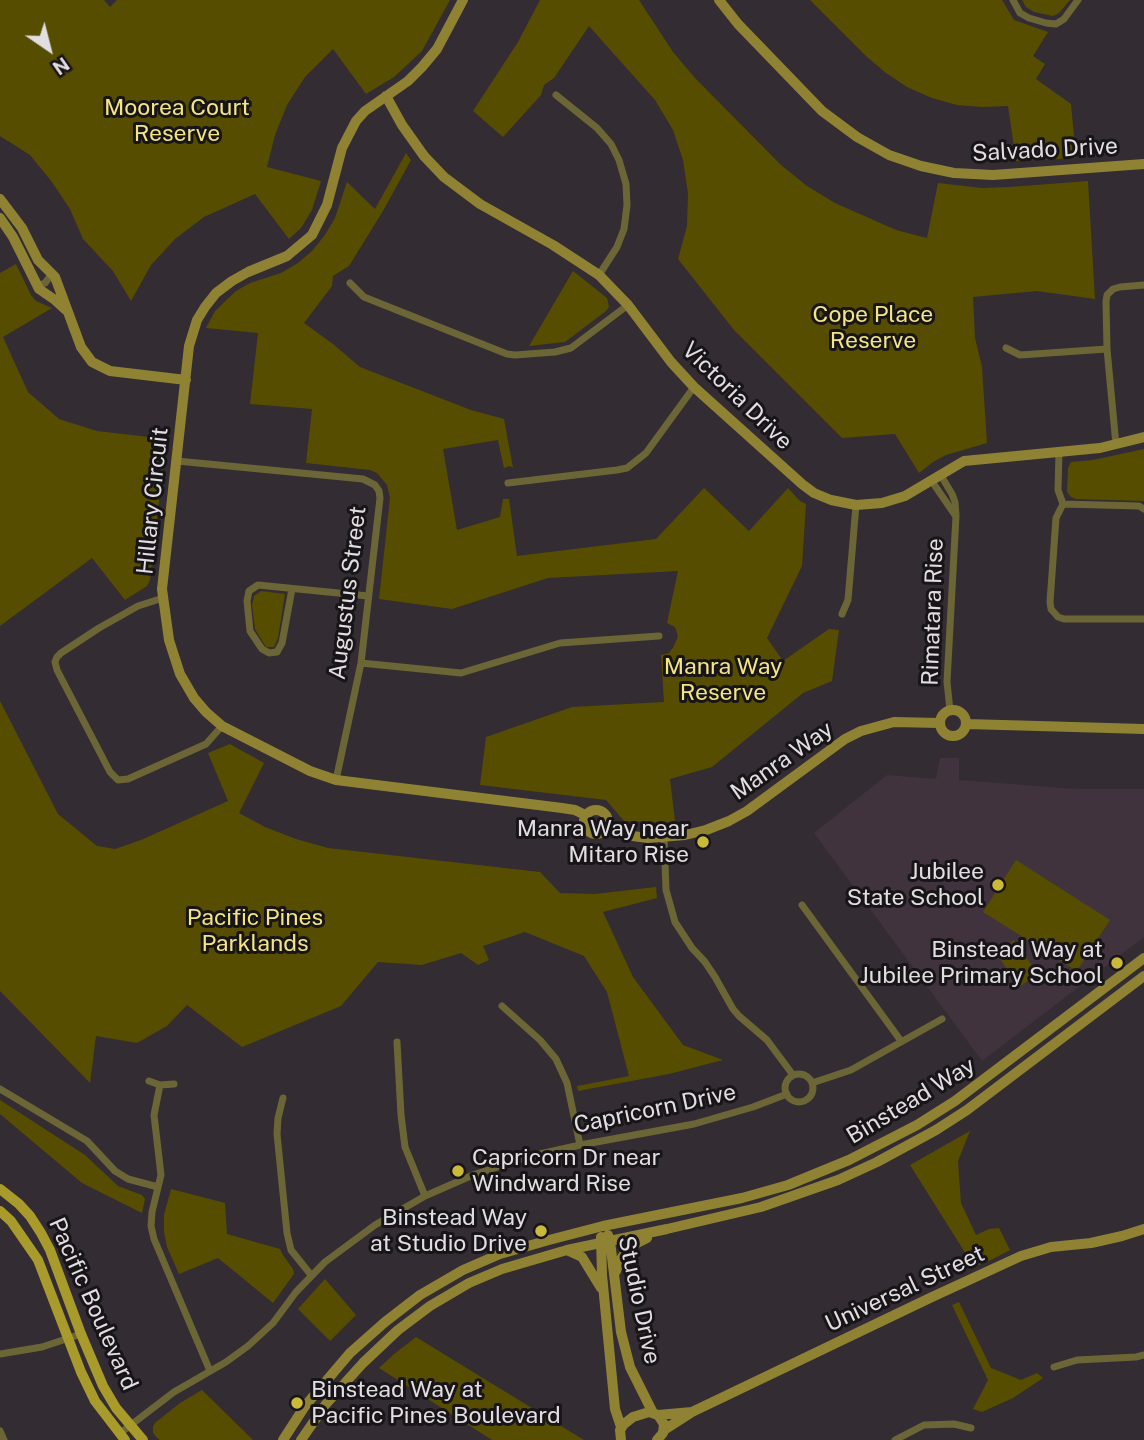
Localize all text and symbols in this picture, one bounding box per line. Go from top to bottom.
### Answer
north arrow [14,14,84,84]
text: N [49,53,73,79]
park label: Moorea Court Reserve [104,94,250,148]
street label: Salvado Drive [971,132,1119,168]
park label: Cope Place Reserve [813,301,933,355]
street label: Victoria Drive [676,336,798,456]
street label: Hillary Circuit [132,426,174,576]
street label: Augustus Street [324,505,372,681]
street label: Rimatara Rise [917,538,949,686]
park label: Manra Way Reserve [664,653,782,707]
street label: Manra Way [725,716,839,806]
place label: Manra Way near Mitaro Rise [517,815,689,869]
marker: Manra Way near Mitaro Rise [695,834,711,850]
place label: Jubilee State School [847,858,984,912]
marker: Jubilee State School [990,877,1006,893]
park label: Pacific Pines Parklands [187,904,323,958]
place label: Binstead Way at Jubilee Primary School [860,936,1103,990]
marker: Binstead Way at Jubilee Primary School [1109,955,1125,971]
street label: Binstead Way [842,1052,980,1150]
street label: Capricorn Drive [571,1078,739,1140]
place label: Capricorn Dr near Windward Rise [472,1144,660,1198]
marker: Capricorn Dr near Windward Rise [450,1163,466,1179]
place label: Binstead Way at Studio Drive [370,1204,527,1258]
street label: Pacific Boulevard [43,1214,143,1394]
marker: Binstead Way at Studio Drive [533,1223,549,1239]
street label: Studio Drive [612,1233,666,1367]
street label: Universal Street [821,1240,989,1338]
place label: Binstead Way at Pacific Pines Boulevard [311,1376,561,1430]
marker: Binstead Way at Pacific Pines Boulevard [289,1395,305,1411]

